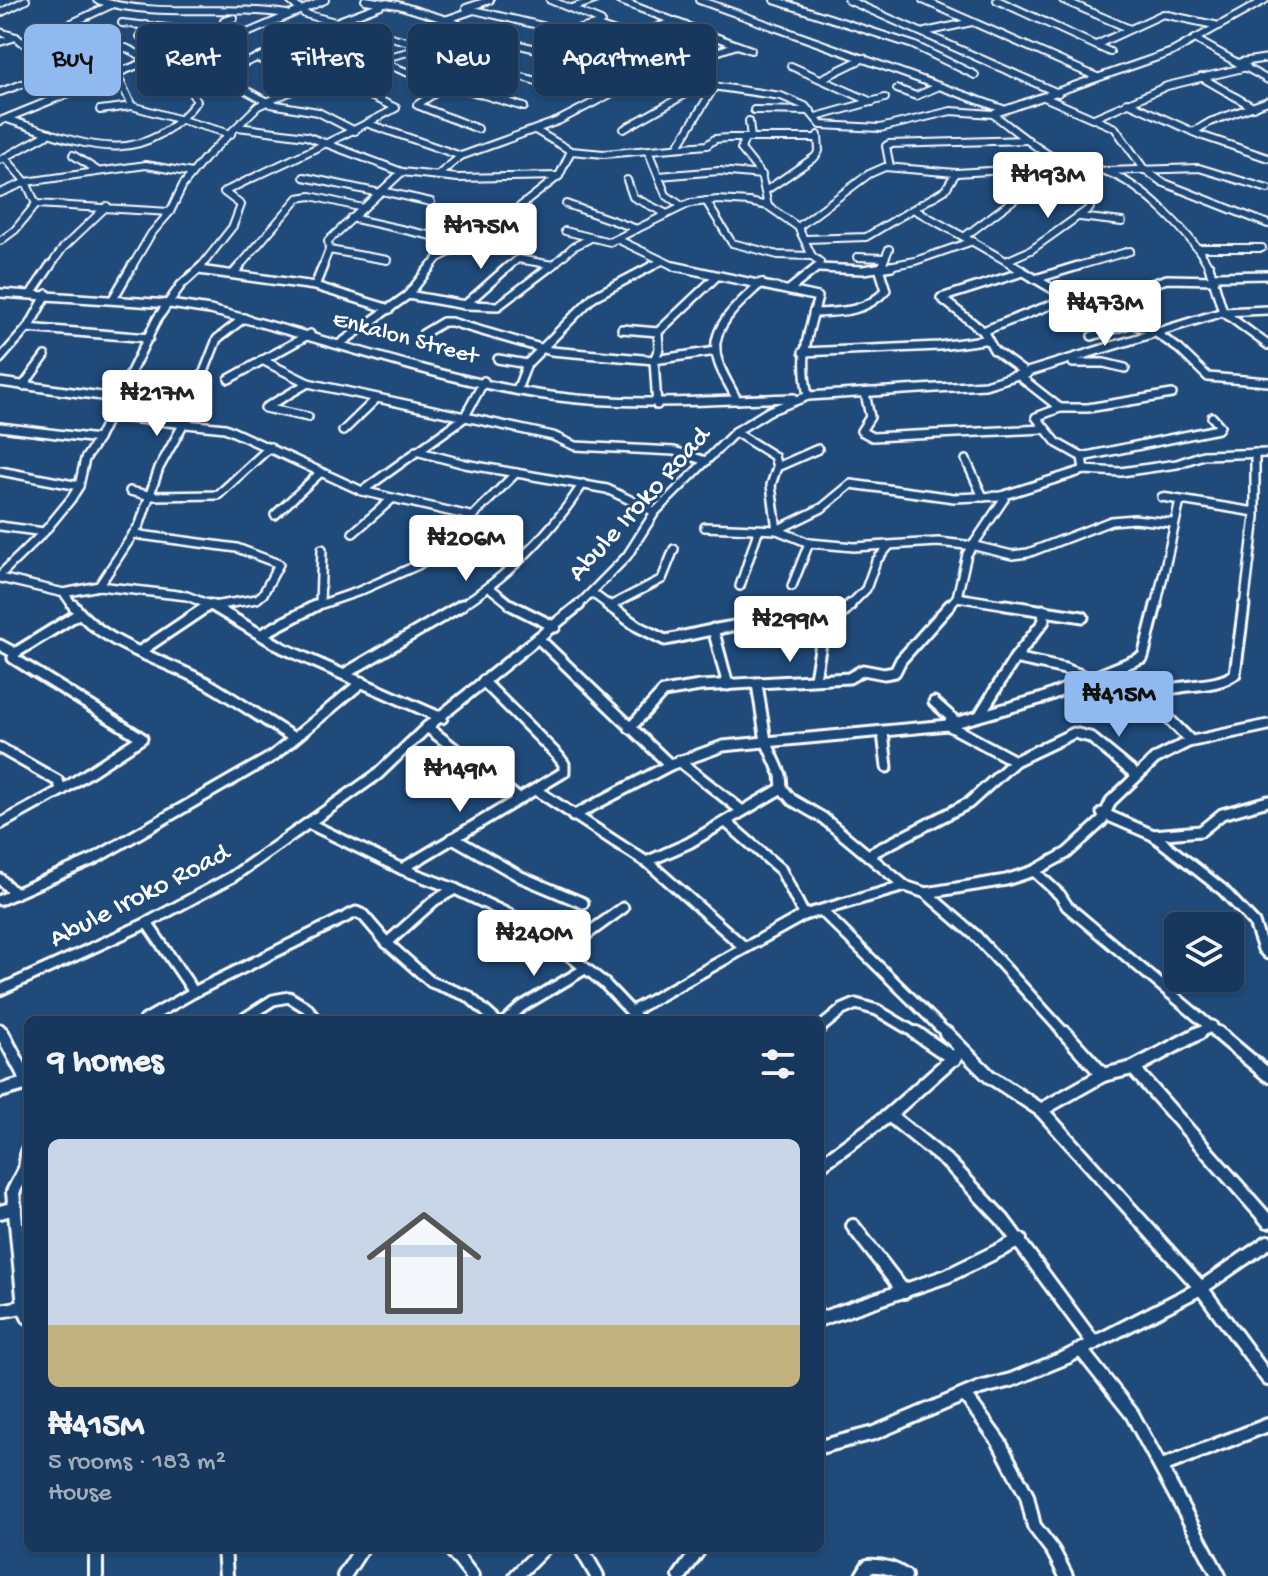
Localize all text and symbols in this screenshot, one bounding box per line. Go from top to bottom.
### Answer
chip: Buy [24,24,121,96]
chip: Rent [137,24,247,96]
chip: Filters [263,24,392,96]
chip: New [408,24,518,96]
chip: Apartment [534,24,716,96]
pin: ₦193M [992,152,1104,220]
text: ₦193M [1011,162,1085,193]
pin: ₦175M [425,203,537,271]
text: ₦175M [444,213,518,244]
pin: ₦473M [1049,280,1161,348]
text: ₦473M [1067,290,1143,321]
street label: Enkalon Street [329,306,483,373]
pin: ₦217M [101,370,213,438]
text: ₦217M [120,380,194,411]
street label: Abule Iroko Road [562,419,720,589]
pin: ₦206M [410,515,522,583]
text: ₦206M [427,525,505,556]
pin: ₦299M [734,596,846,664]
text: ₦299M [752,606,828,637]
pin: ₦415M [1063,671,1175,739]
text: ₦415M [1082,681,1156,712]
pin: ₦149M [404,746,516,814]
text: ₦149M [424,756,496,787]
street label: Abule Iroko Road [44,836,238,957]
pin: ₦240M [478,910,590,978]
map controls [1164,912,1244,992]
button: layers [1164,912,1244,992]
text: ₦240M [496,920,572,951]
icon: filters [756,1042,800,1086]
text: 9 homes [48,1044,163,1084]
icon: home [352,1191,496,1335]
text: ₦415M [48,1408,144,1448]
text: 5 rooms · 183 m² [48,1448,226,1479]
text: House [48,1479,112,1510]

